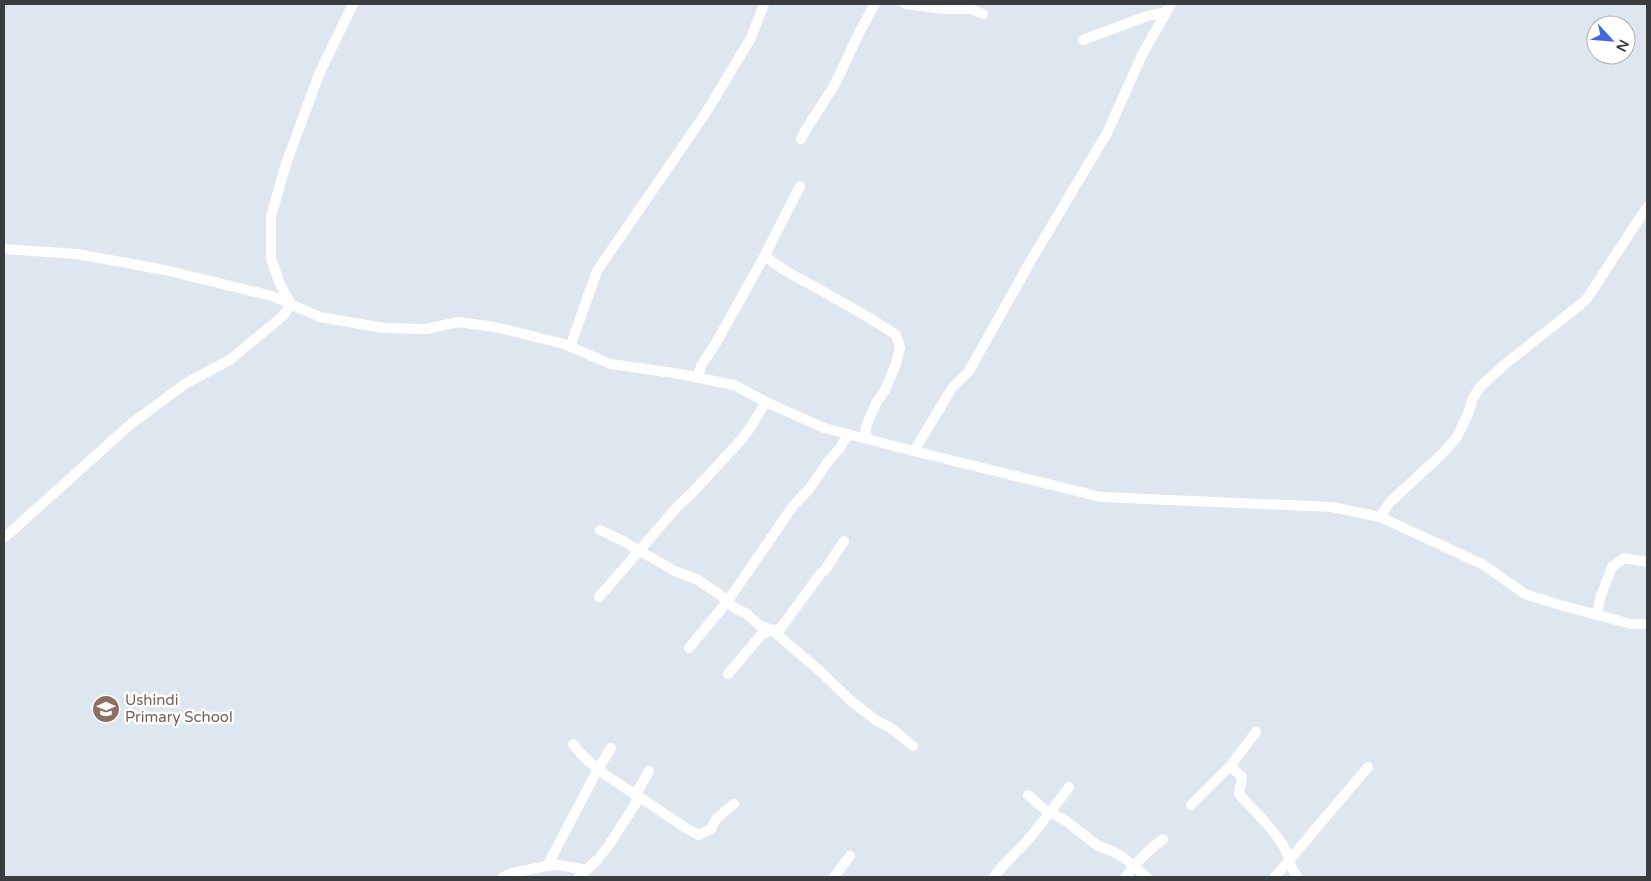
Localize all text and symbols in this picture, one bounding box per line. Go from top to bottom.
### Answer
north arrow [1586,15,1636,65]
text: N [1612,37,1632,54]
place label: Ushindi Primary School [125,691,233,726]
school or university icon: Ushindi Primary School [91,694,121,724]

